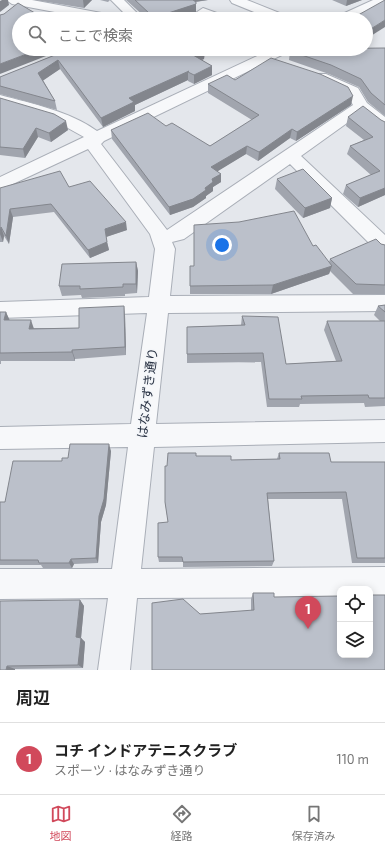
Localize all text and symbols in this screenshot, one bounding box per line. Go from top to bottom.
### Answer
search box [12,12,373,56]
icon: search [26,23,48,45]
text: ここで検索 [58,26,133,44]
your location [212,235,232,255]
street label: はなみずき通り [134,347,160,439]
map controls [337,586,373,658]
button: locate [337,586,373,622]
pin: 1 [295,596,321,629]
button: layers [337,622,373,658]
text: 周辺 [16,687,50,707]
text: コチ インドアテニスクラブ [54,741,237,759]
text: 1 [26,751,32,767]
text: 110 m [337,751,369,767]
text: スポーツ · はなみずき通り [54,762,206,778]
tab: 地図 [50,803,72,843]
tab: 経路 [171,803,193,843]
tab: 保存済み [292,803,336,843]

